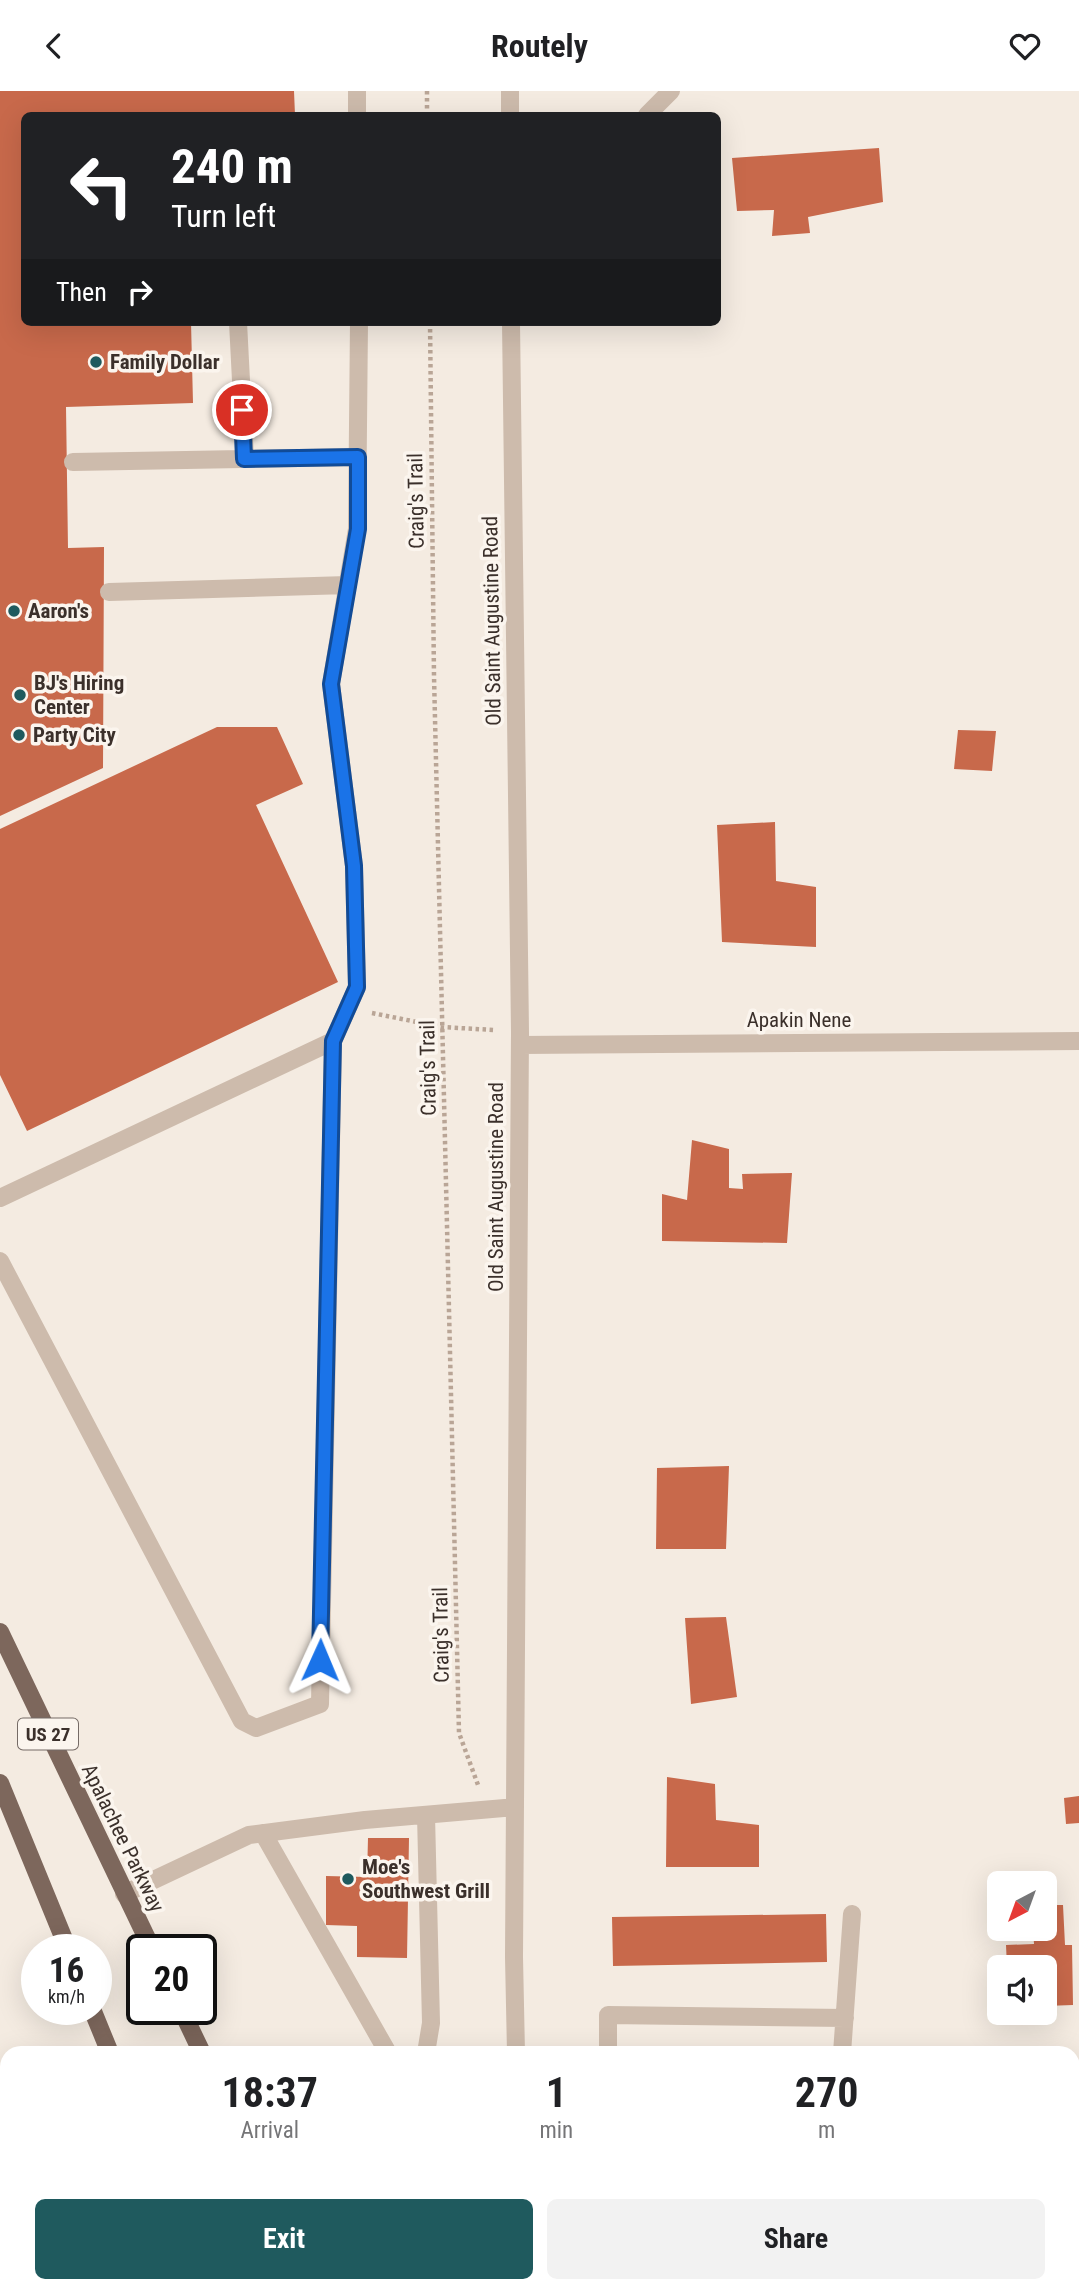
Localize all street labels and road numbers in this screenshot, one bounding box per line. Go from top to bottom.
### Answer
street label: Craig's Trail [403,453,429,549]
street label: Old Saint Augustine Road [478,516,506,726]
street label: Apakin Nene [747,1008,851,1032]
street label: Craig's Trail [415,1020,441,1116]
street label: Old Saint Augustine Road [484,1082,508,1292]
street label: Craig's Trail [428,1587,454,1683]
road number: US 27 [18,1719,78,1749]
street label: Apalachee Parkway [77,1760,169,1916]

